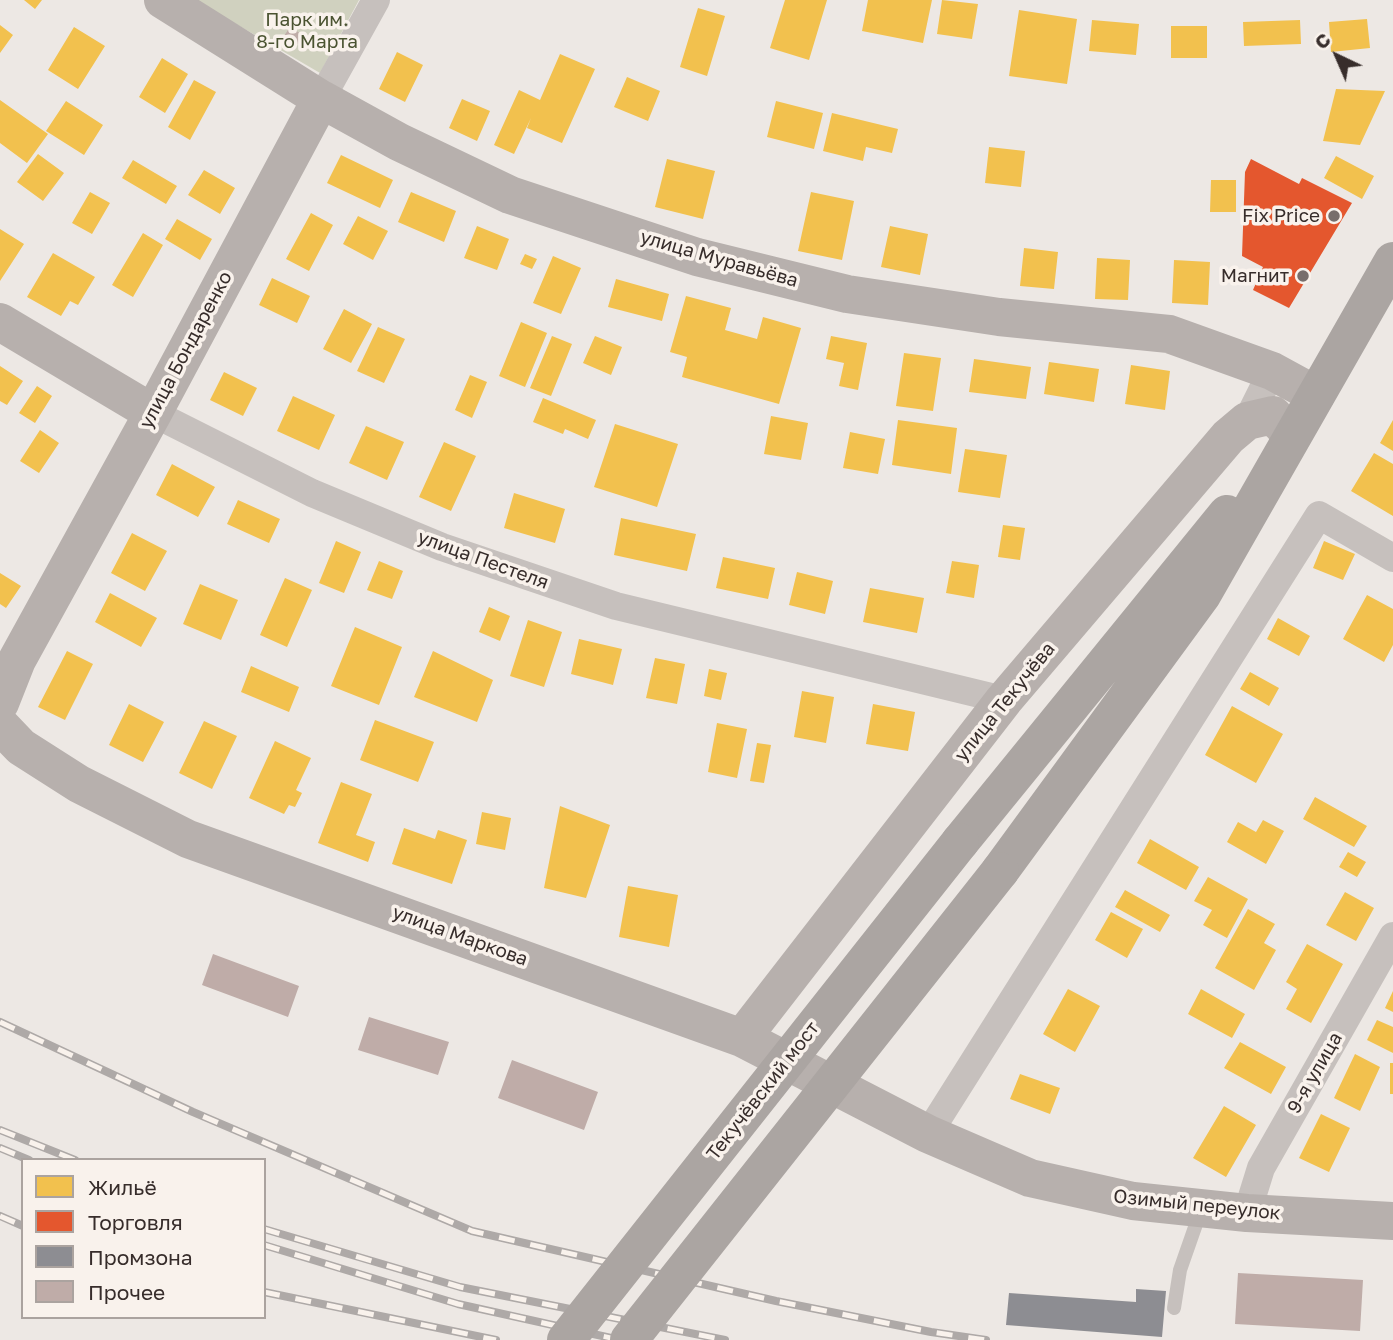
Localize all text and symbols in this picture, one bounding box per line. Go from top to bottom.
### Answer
park label: Парк им. 8-го Марта [256,9,358,53]
north arrow [1302,21,1372,91]
text: С [1309,28,1335,53]
place label: Fix Price [1242,205,1320,227]
marker: Fix Price [1326,208,1342,224]
street label: улица Муравьёва [637,226,801,292]
place label: Магнит [1221,265,1289,287]
street label: улица Бондаренко [135,268,237,432]
marker: Магнит [1295,268,1311,284]
street label: улица Пестеля [414,526,552,594]
street label: улица Текучёва [950,638,1060,766]
street label: улица Маркова [389,901,531,971]
street label: Текучёвский мост [702,1017,824,1165]
street label: 9-я улица [1283,1028,1347,1118]
legend [21,1158,266,1319]
text: Жильё [88,1174,157,1200]
street label: Озимый переулок [1112,1185,1282,1225]
text: Торговля [88,1209,183,1235]
text: Промзона [88,1244,193,1270]
text: Прочее [88,1279,165,1305]

